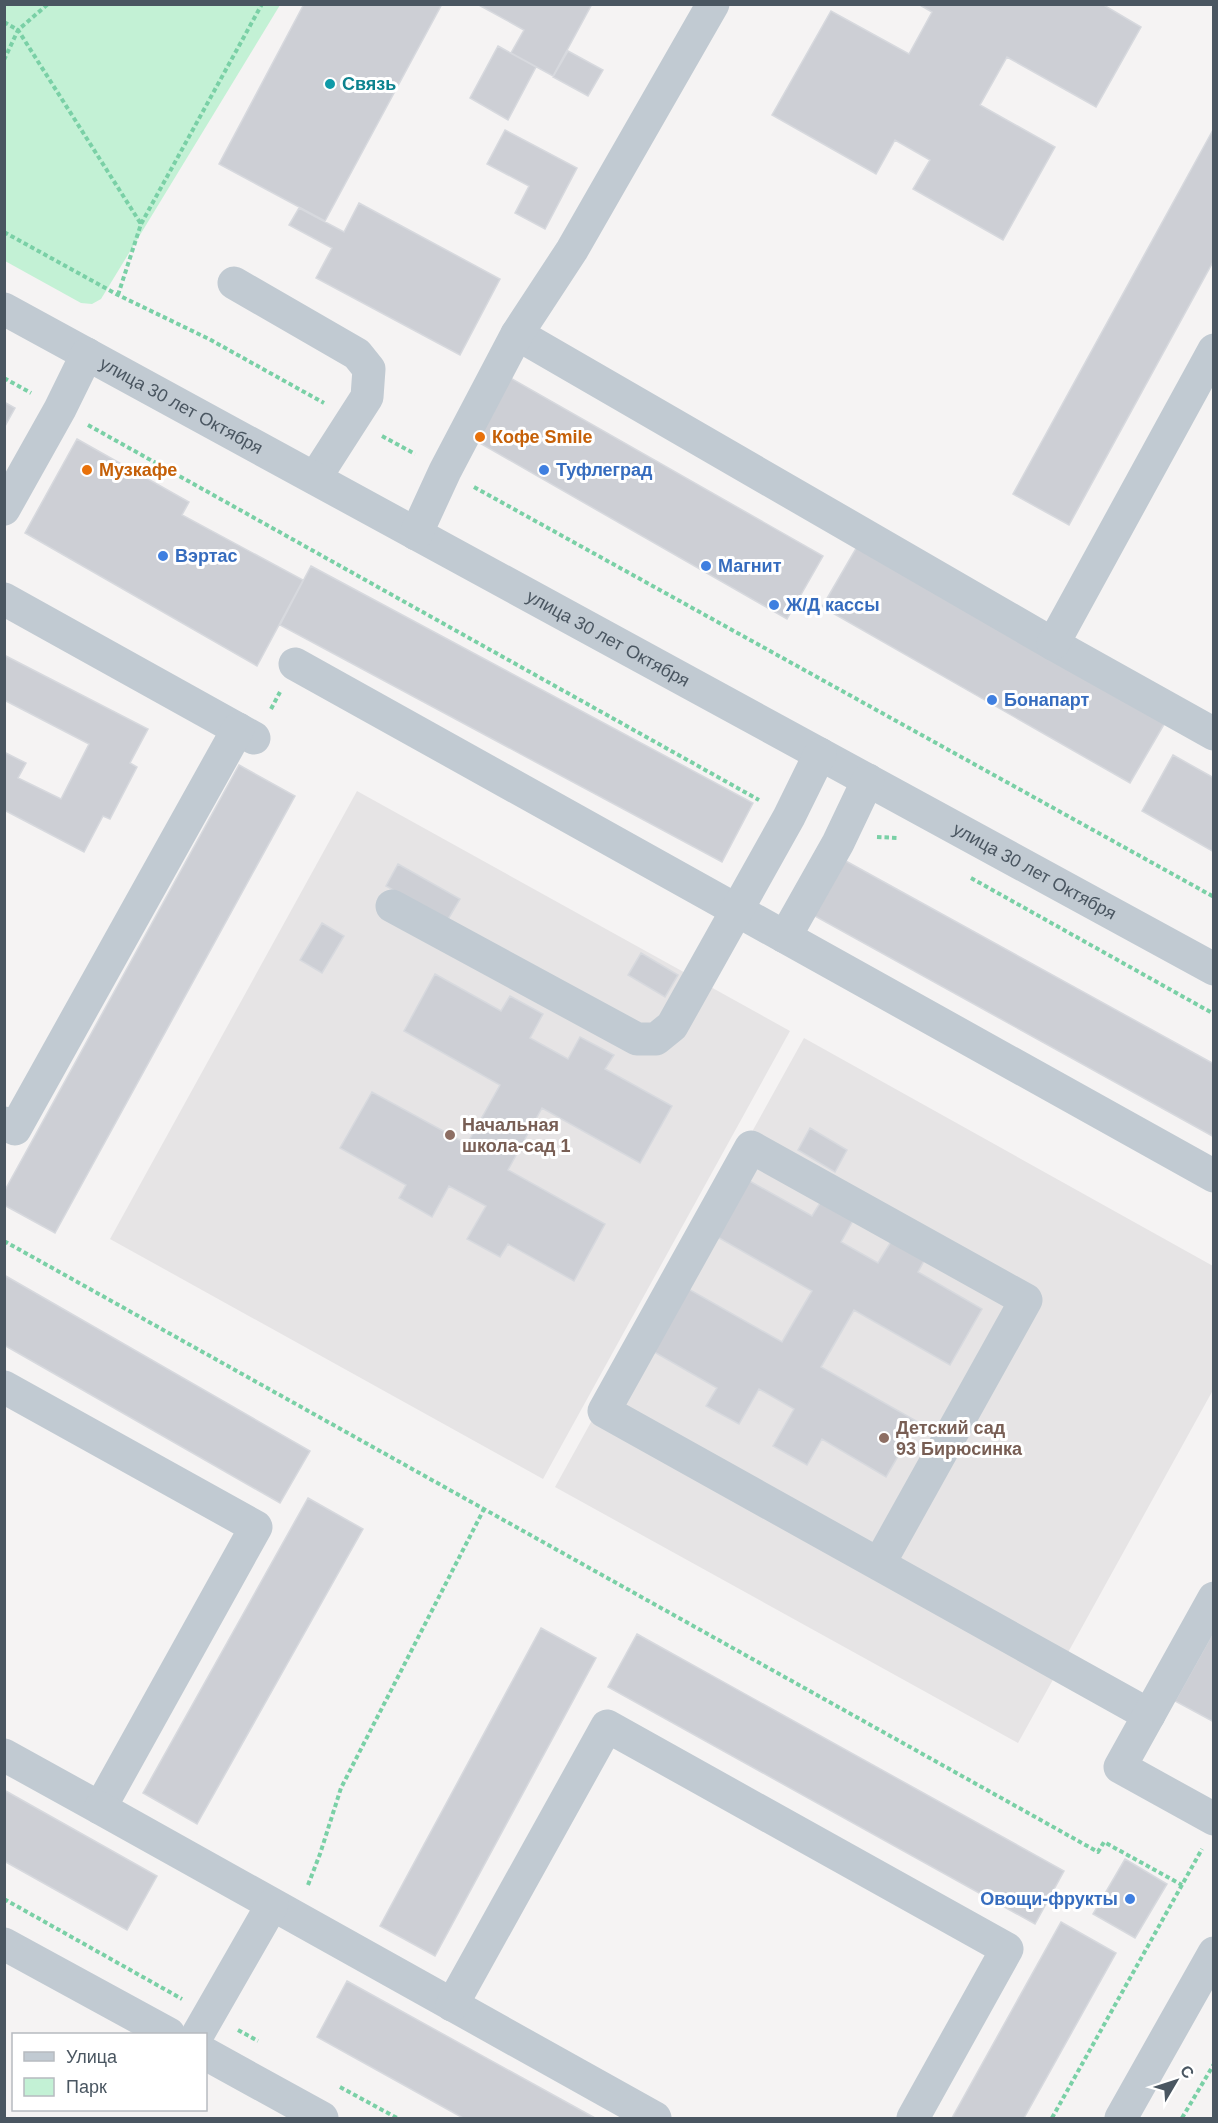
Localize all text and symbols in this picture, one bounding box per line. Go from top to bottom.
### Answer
place label: Связь [342,74,396,94]
marker: Связь [323,77,337,91]
street label: улица 30 лет Октября [96,353,266,458]
place label: Кофе Smile [492,427,593,447]
marker: Кофе Smile [473,430,487,444]
place label: Музкафе [99,460,177,480]
place label: Туфлеград [556,460,653,480]
marker: Музкафе [80,463,94,477]
marker: Туфлеград [537,463,551,477]
place label: Вэртас [175,546,238,566]
marker: Вэртас [156,549,170,563]
place label: Магнит [718,556,782,576]
marker: Магнит [699,559,713,573]
street label: улица 30 лет Октября [523,586,693,691]
place label: Ж/Д кассы [785,595,880,615]
marker: Ж/Д кассы [767,598,781,612]
place label: Бонапарт [1004,690,1089,710]
marker: Бонапарт [985,693,999,707]
street label: улица 30 лет Октября [950,819,1120,924]
place label: Начальная школа-сад 1 [462,1115,570,1156]
marker: Начальная школа-сад 1 [443,1128,457,1142]
place label: Детский сад 93 Бирюсинка [896,1418,1023,1459]
marker: Детский сад 93 Бирюсинка [877,1431,891,1445]
place label: Овощи-фрукты [980,1889,1118,1909]
marker: Овощи-фрукты [1123,1892,1137,1906]
legend [12,2033,207,2111]
text: Улица [66,2047,118,2067]
north arrow [1146,2051,1206,2111]
text: С [1177,2062,1198,2082]
text: Парк [66,2077,107,2097]

